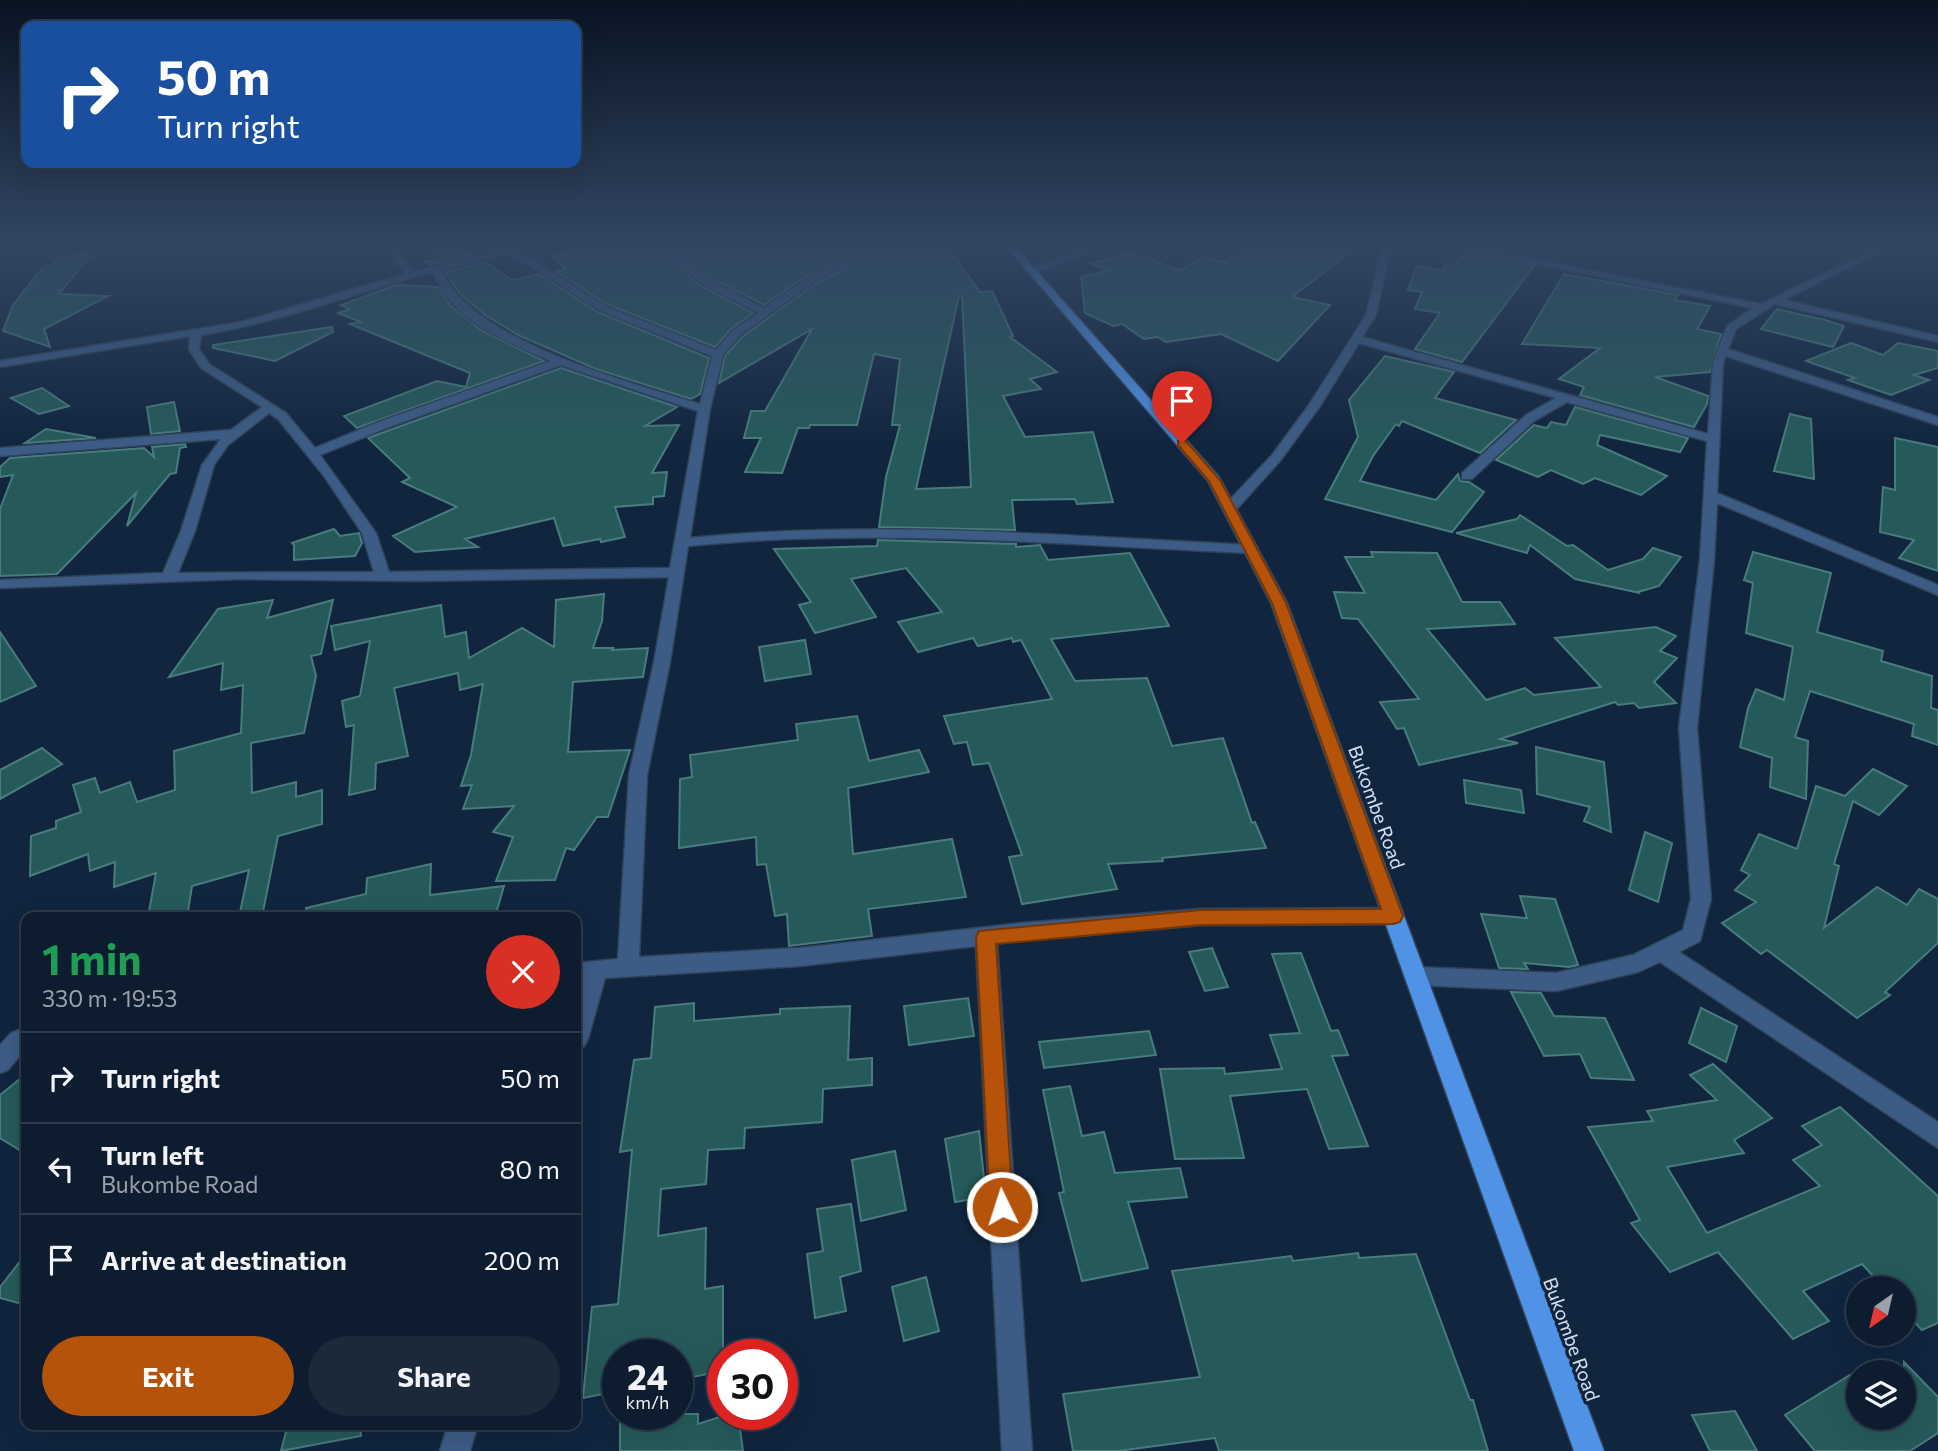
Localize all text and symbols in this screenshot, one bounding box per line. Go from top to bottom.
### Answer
text: 50 m [157,45,270,105]
icon: right [42,49,133,140]
text: Turn right [157,105,300,145]
pin [1152,371,1212,443]
icon: arrive [1163,382,1201,420]
street label: Bukombe Road [1344,742,1410,872]
text: 1 min [42,932,142,984]
button: close [486,935,560,1009]
text: 330 m · 19:53 [42,984,177,1012]
icon: right [42,1059,80,1097]
text: Turn right [101,1062,220,1093]
text: 50 m [500,1062,560,1093]
text: Turn left [101,1139,204,1170]
icon: left [42,1150,80,1188]
text: 80 m [500,1153,560,1184]
text: Bukombe Road [101,1170,258,1198]
position arrow [965,1170,1039,1244]
icon: arrive [42,1241,80,1279]
text: Arrive at destination [101,1244,347,1275]
text: 200 m [484,1244,560,1275]
street label: Bukombe Road [1539,1274,1605,1404]
north arrow [1846,1276,1916,1346]
map controls [1846,1276,1916,1430]
button: Exit [42,1336,294,1416]
button: Share [308,1336,560,1416]
speed limit sign: 30 [707,1339,798,1430]
text: 24 [627,1354,668,1397]
button: layers [1846,1360,1916,1430]
text: km/h [626,1391,669,1413]

